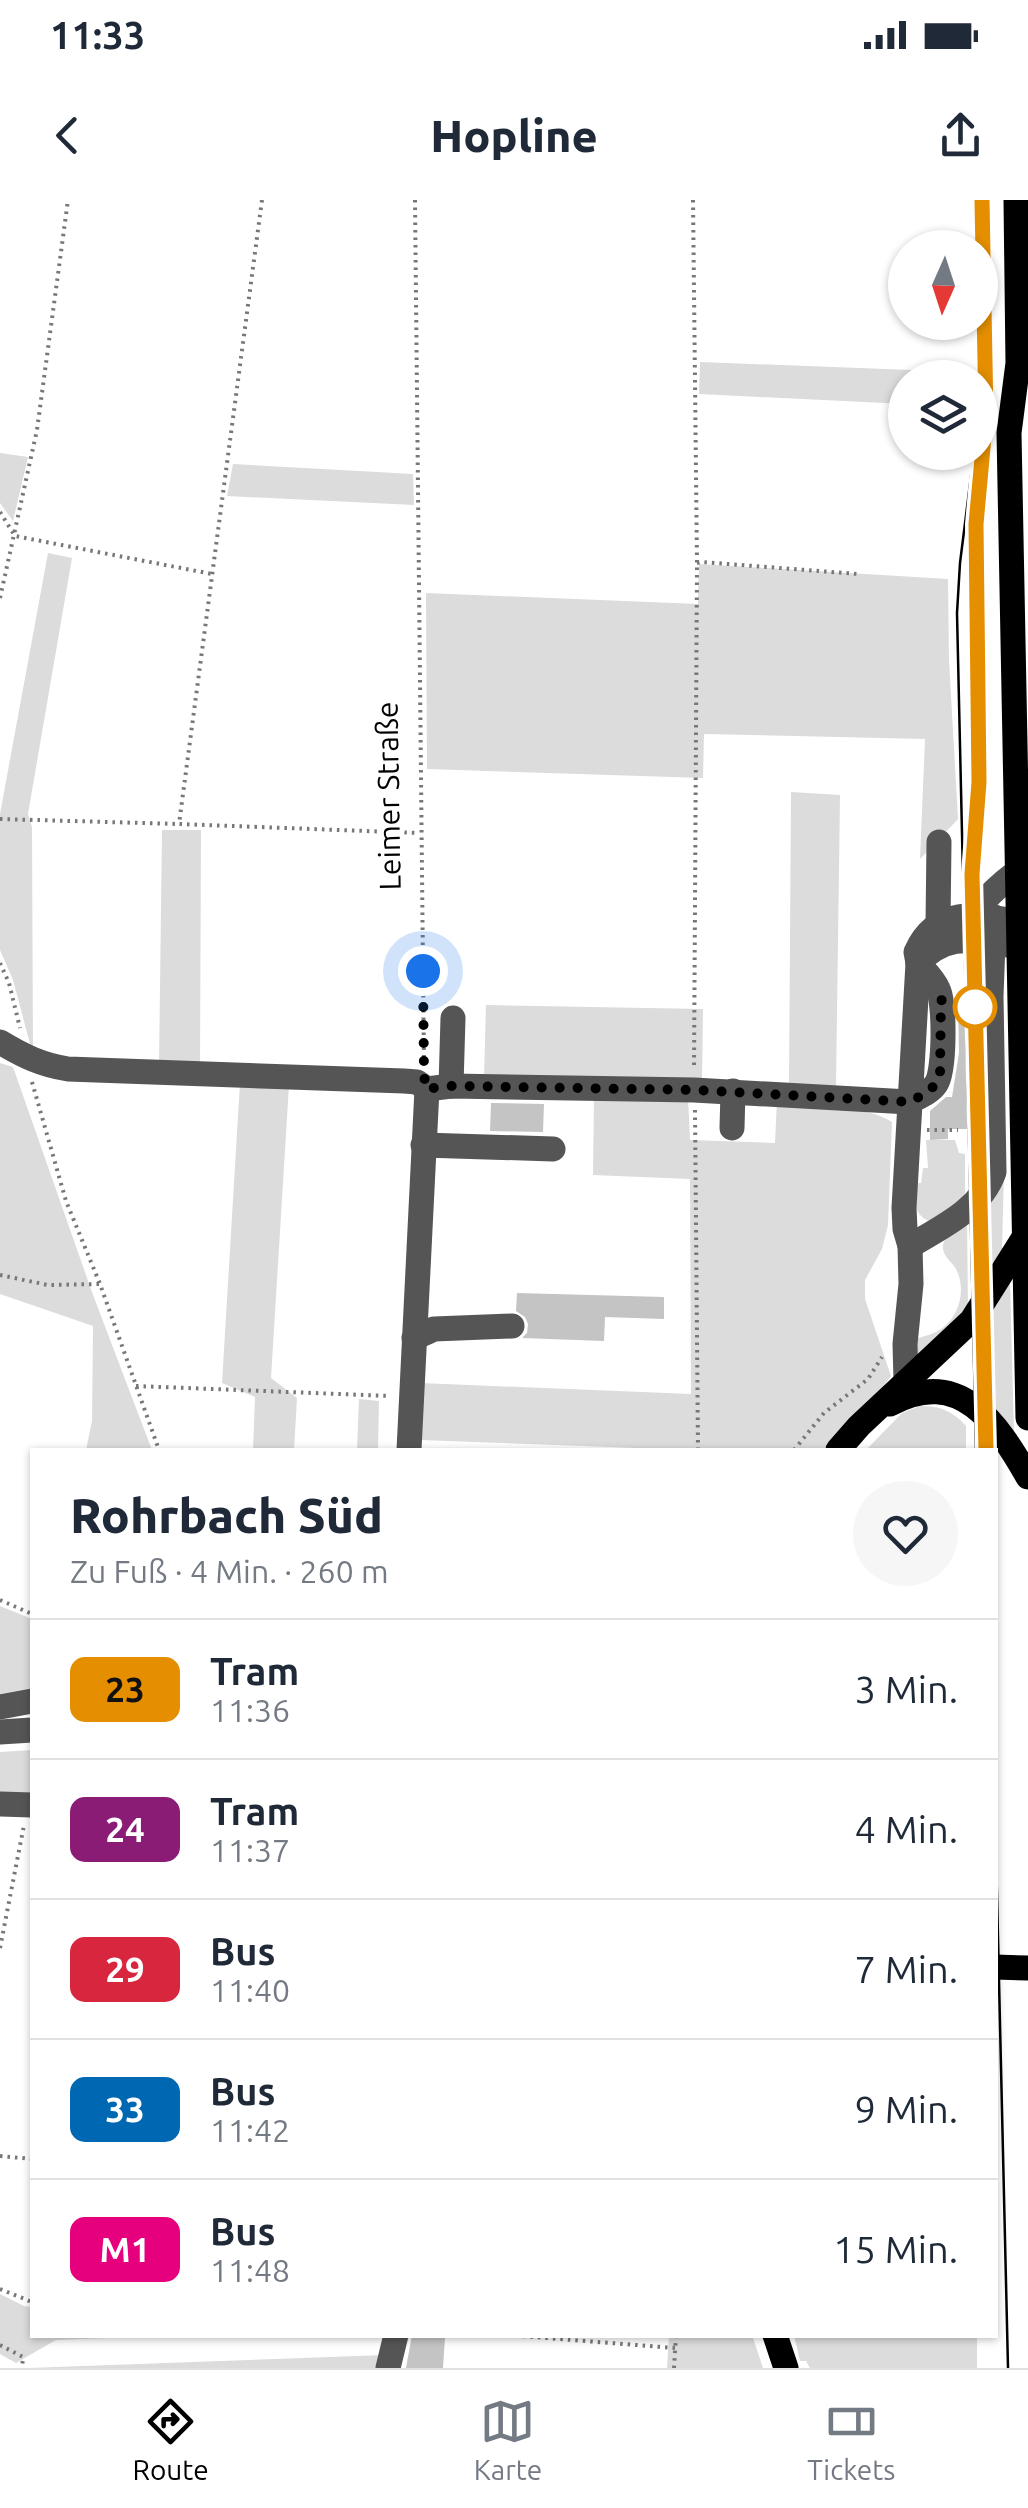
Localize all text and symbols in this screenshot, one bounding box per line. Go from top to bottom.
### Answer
text: 11:33 [50,14,145,56]
icon: back [40,108,95,163]
icon: share [933,108,988,163]
text: Hopline [430,110,598,161]
north arrow [888,230,998,340]
map controls [888,230,998,470]
button: layers [888,360,998,470]
street label: Leimer Straße [369,701,407,891]
your location [398,946,448,996]
unlabelled marker [954,986,996,1028]
button: heart [853,1481,958,1586]
text: Rohrbach Süd [70,1488,383,1542]
text: Zu Fuß · 4 Min. · 260 m [70,1553,389,1589]
text: Tram [210,1650,299,1692]
text: 3 Min. [855,1668,958,1710]
text: 23 [105,1669,145,1709]
text: 11:36 [210,1692,290,1728]
text: Tram [210,1790,299,1832]
text: 4 Min. [855,1808,958,1850]
text: 24 [105,1809,145,1849]
text: 11:37 [210,1832,290,1868]
text: Bus [210,1930,275,1972]
text: 7 Min. [855,1948,958,1990]
text: 29 [105,1949,145,1989]
text: 11:40 [210,1972,290,2008]
text: Bus [210,2070,275,2112]
text: 9 Min. [855,2088,958,2130]
text: 33 [105,2089,145,2129]
text: 11:42 [210,2112,290,2148]
text: Bus [210,2210,275,2252]
text: 15 Min. [833,2228,958,2270]
text: M1 [100,2229,150,2269]
text: 11:48 [210,2252,290,2288]
tab: Route [133,2394,209,2485]
tab: Karte [474,2394,542,2485]
tab: Tickets [807,2394,895,2485]

